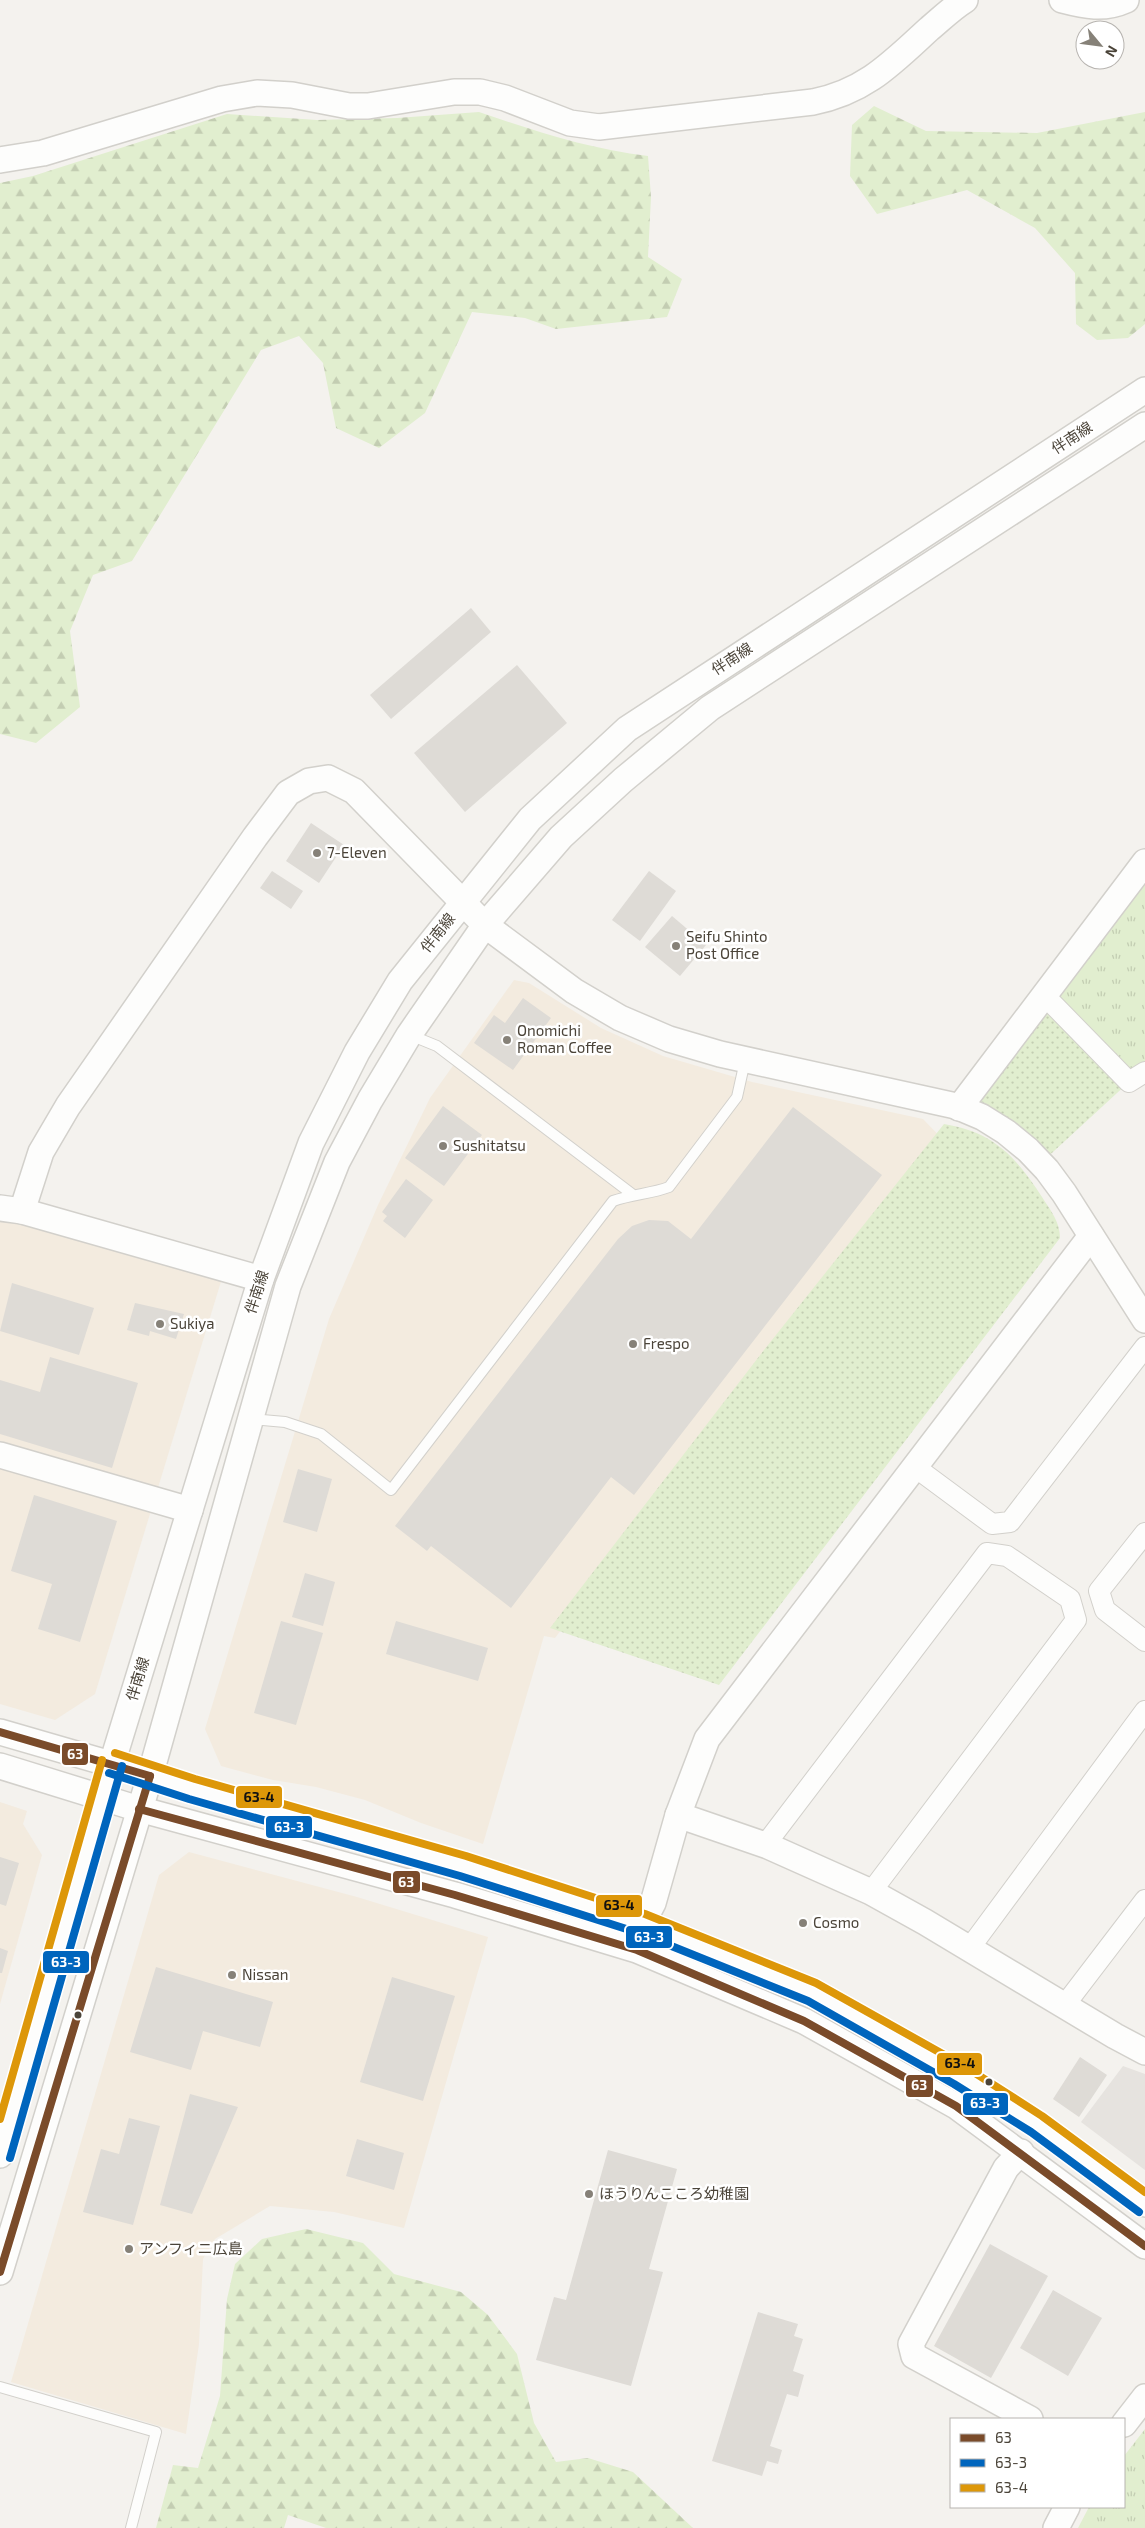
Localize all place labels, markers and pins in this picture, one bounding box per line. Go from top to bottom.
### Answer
place label: 7-Eleven [327,843,387,861]
marker: 7-Eleven [311,847,323,859]
place label: Seifu Shinto Post Office [686,927,768,962]
marker: Seifu Shinto Post Office [670,940,682,952]
place label: Onomichi Roman Coffee [517,1021,612,1056]
marker: Onomichi Roman Coffee [501,1034,513,1046]
place label: Sushitatsu [453,1136,526,1154]
marker: Sushitatsu [437,1140,449,1152]
place label: Sukiya [170,1314,214,1332]
marker: Sukiya [154,1318,166,1330]
place label: Frespo [643,1334,690,1352]
marker: Frespo [627,1338,639,1350]
place label: Cosmo [813,1913,859,1931]
marker: Cosmo [797,1917,809,1929]
place label: Nissan [242,1965,289,1983]
marker: Nissan [226,1969,238,1981]
unlabelled marker [73,2010,83,2020]
unlabelled marker [984,2077,994,2087]
place label: ほうりんこころ幼稚園 [599,2184,749,2202]
marker: ほうりんこころ幼稚園 [583,2188,595,2200]
place label: アンフィニ広島 [139,2239,243,2257]
marker: アンフィニ広島 [123,2243,135,2255]

